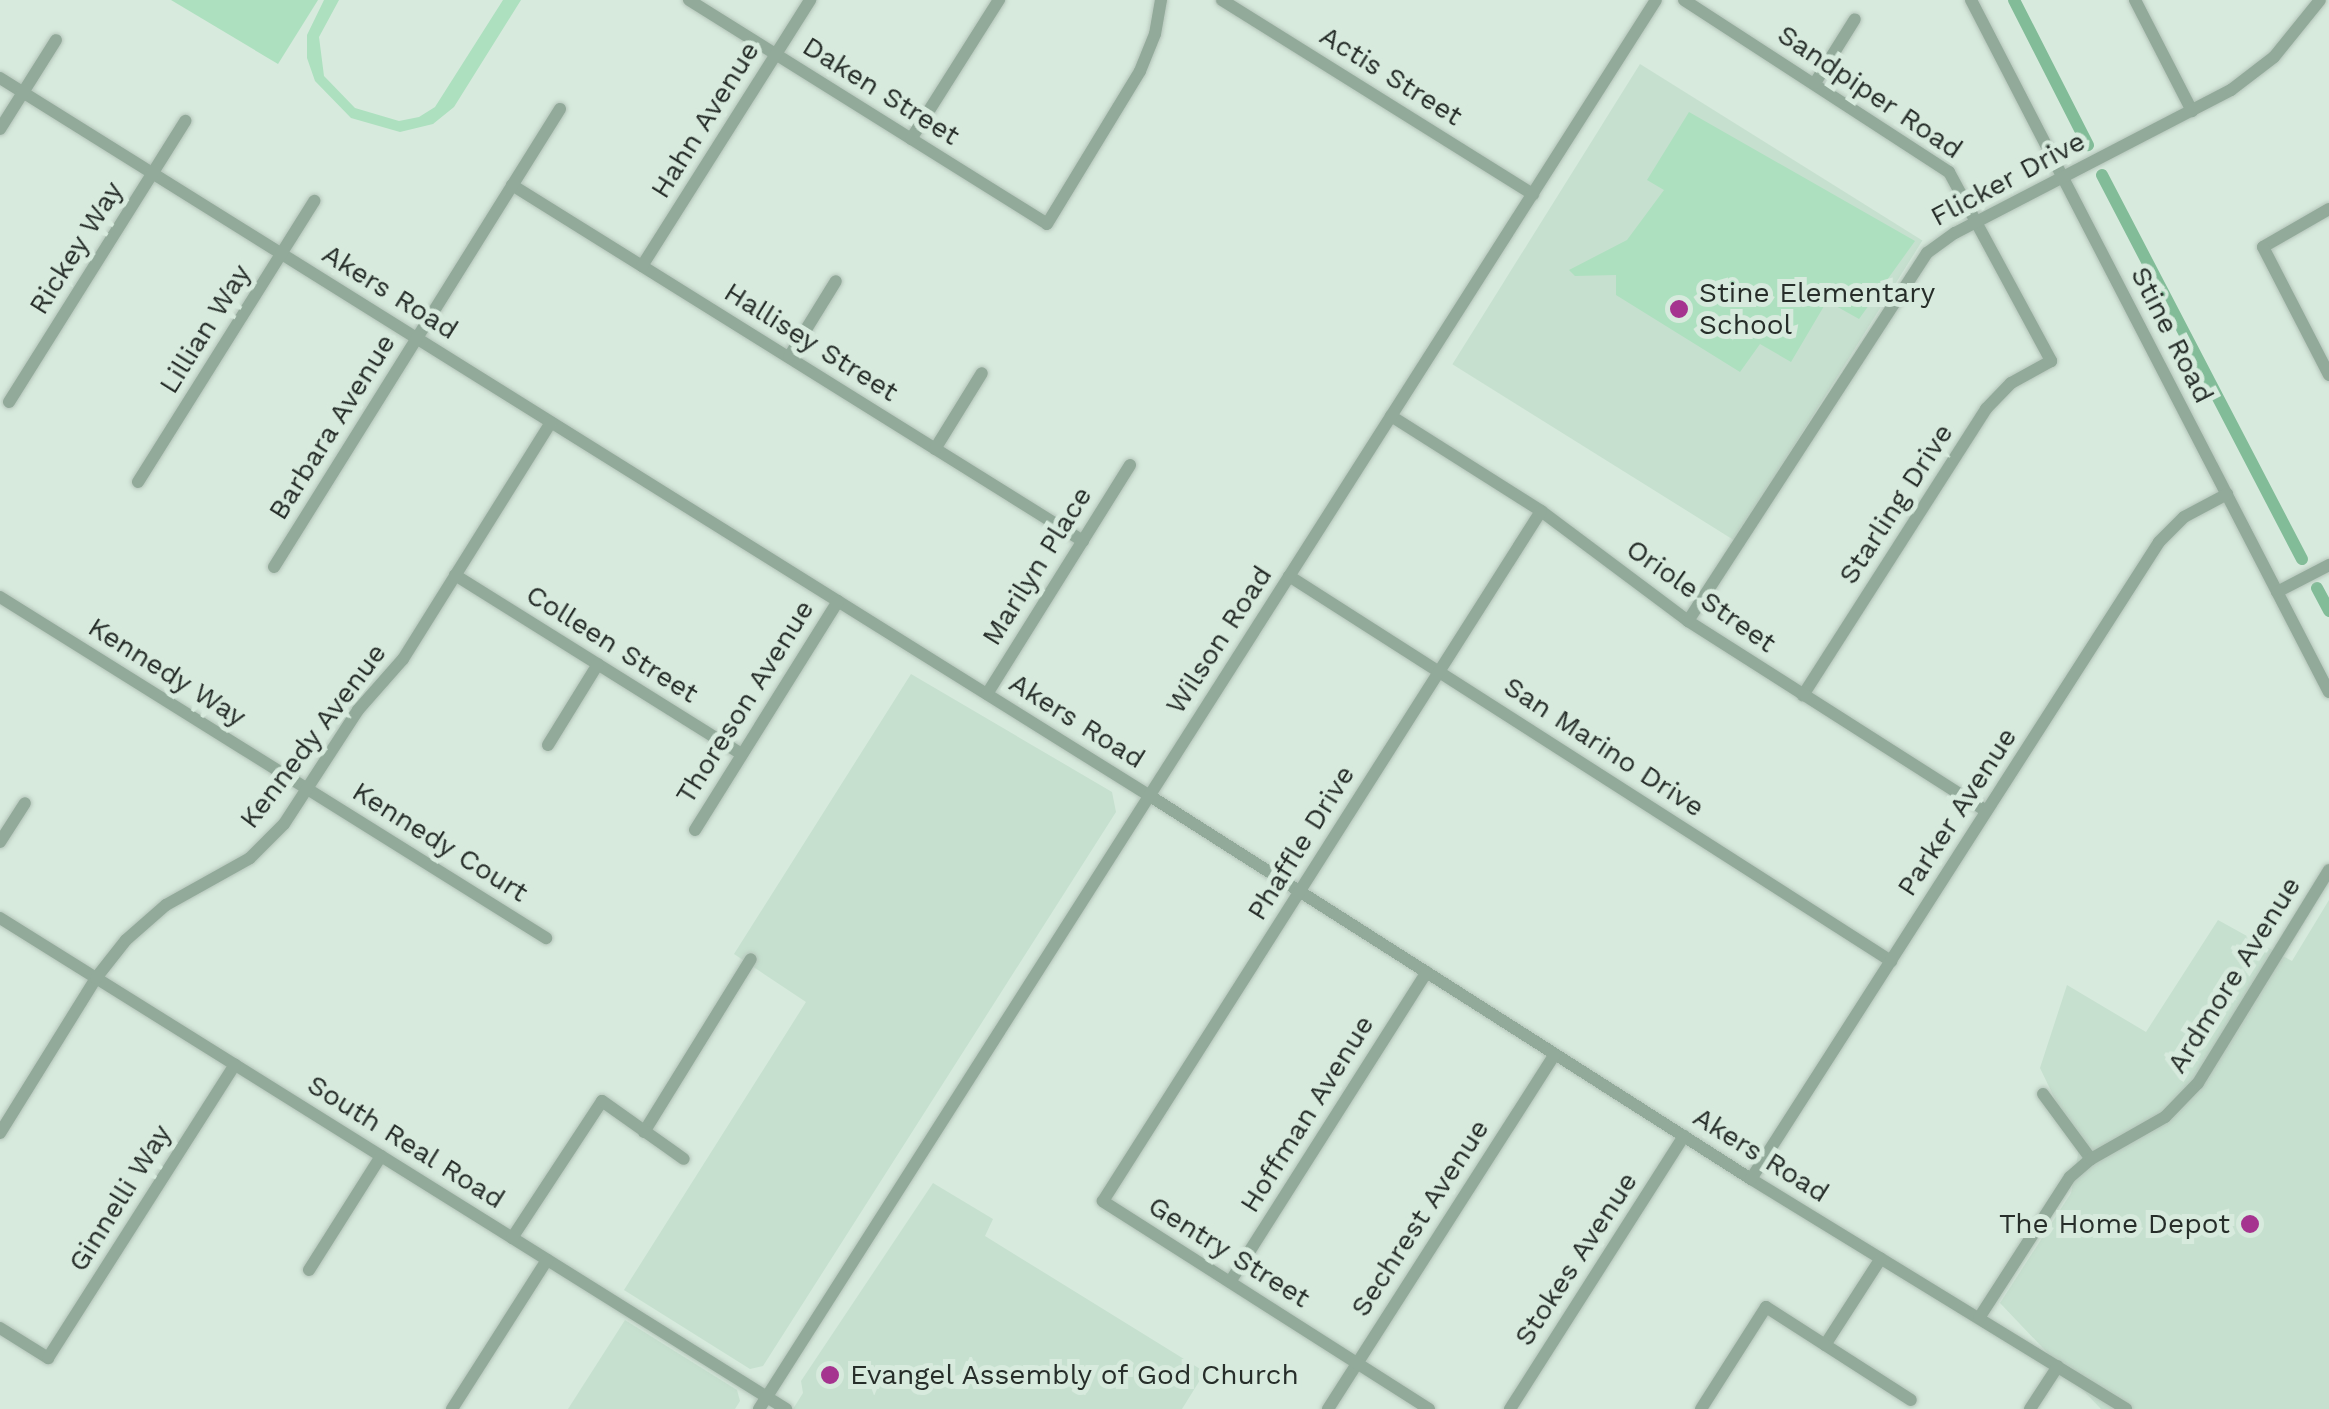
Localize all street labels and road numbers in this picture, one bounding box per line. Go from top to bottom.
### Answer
street label: Sandpiper Road [1771,18,1969,166]
street label: Actis Street [1314,19,1468,133]
street label: Daken Street [796,29,966,153]
street label: Hahn Avenue [643,35,767,205]
street label: Flicker Drive [1925,124,2091,234]
street label: Rickey Way [22,175,130,321]
street label: Akers Road [316,237,464,347]
street label: Lillian Way [152,258,258,400]
street label: Stine Road [2123,261,2221,409]
street label: Hallisey Street [718,275,904,409]
street label: Barbara Avenue [261,327,403,527]
street label: Starling Drive [1832,418,1960,590]
street label: Marilyn Place [975,480,1099,652]
street label: Oriole Street [1620,532,1782,660]
street label: Wilson Road [1159,560,1279,720]
street label: Colleen Street [520,578,704,710]
street label: Thoreson Avenue [668,593,822,811]
street label: Kennedy Way [81,610,253,734]
street label: Kennedy Avenue [232,636,394,836]
street label: Akers Road [1003,666,1151,776]
street label: San Marino Drive [1497,670,1711,824]
street label: Parker Avenue [1890,721,2024,903]
street label: Phaffle Drive [1240,759,1362,927]
street label: Kennedy Court [346,774,534,910]
street label: Ardmore Avenue [2160,870,2308,1080]
street label: Hoffman Avenue [1233,1009,1381,1219]
street label: South Real Road [301,1068,511,1216]
street label: Akers Road [1687,1100,1835,1210]
street label: Sechrest Avenue [1343,1113,1497,1323]
street label: Ginnelli Way [61,1118,179,1278]
street label: Stokes Avenue [1507,1165,1645,1353]
street label: Gentry Street [1142,1189,1316,1315]

